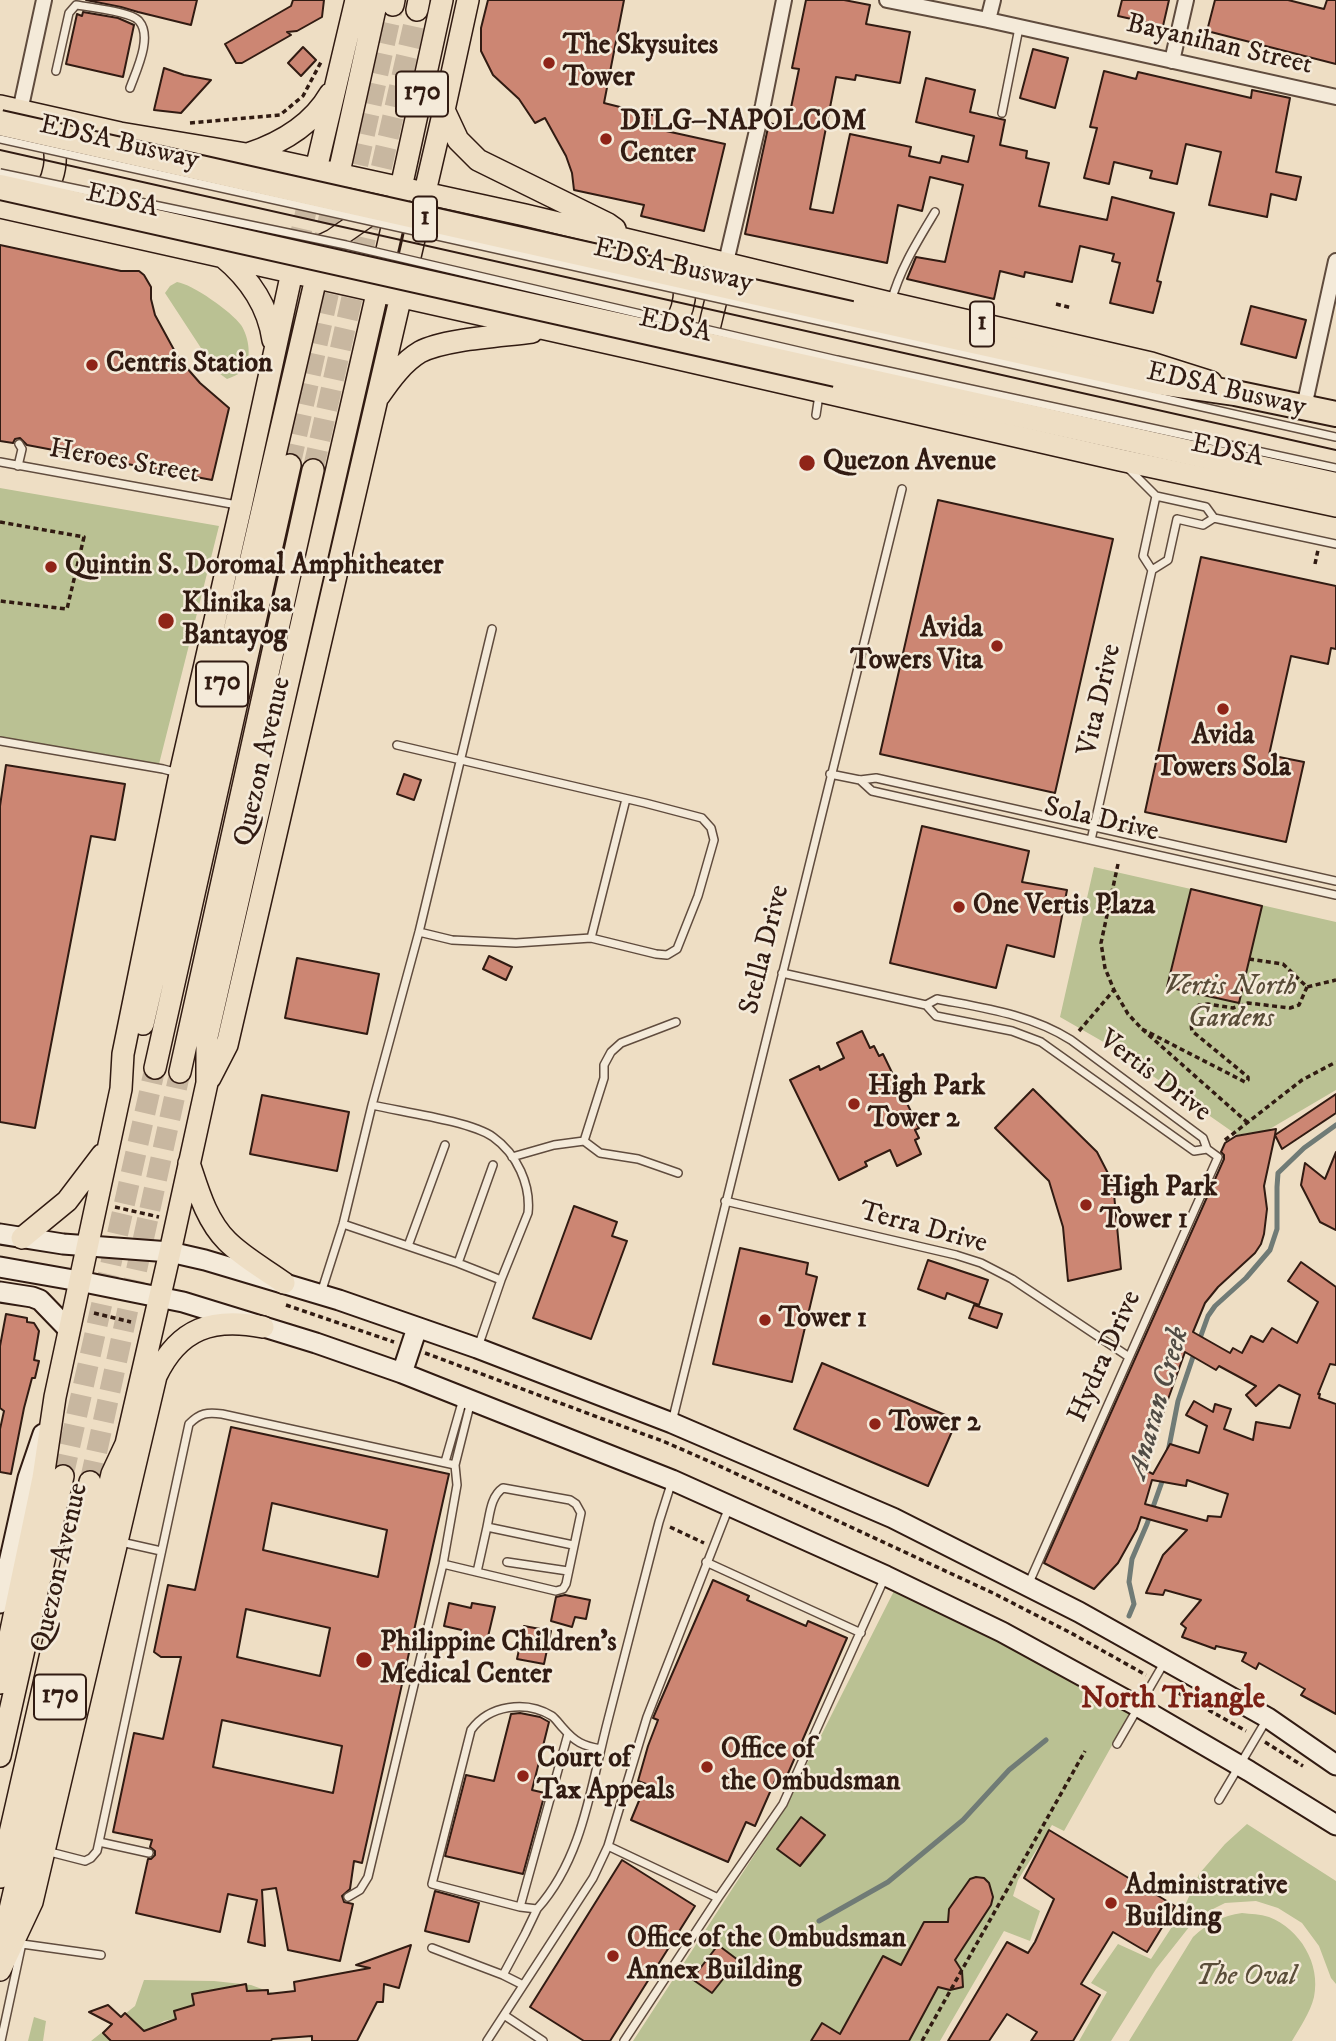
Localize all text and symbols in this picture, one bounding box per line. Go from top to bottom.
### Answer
street label: Bayanihan Street [1123,8,1315,84]
place label: The Skysuites Tower [563,30,718,96]
marker: The Skysuites Tower [541,55,557,71]
road number: 170 [396,72,448,116]
place label: DILG–NAPOLCOM Center [620,106,867,172]
street label: EDSA Busway [36,109,202,179]
marker: DILG–NAPOLCOM Center [598,131,614,147]
street label: EDSA [83,177,161,227]
road number: 1 [413,196,437,242]
street label: EDSA Busway [590,232,756,302]
street label: EDSA [636,302,714,352]
road number: 1 [970,302,994,346]
place label: Centris Station [106,348,273,382]
street label: EDSA Busway [1143,356,1309,426]
marker: Centris Station [84,357,100,373]
street label: EDSA [1188,428,1266,476]
street label: Heroes Street [46,433,202,493]
place label: Quezon Avenue [823,446,996,480]
marker: Quezon Avenue [797,453,817,473]
place label: Quintin S. Doromal Amphitheater [65,550,443,584]
marker: Quintin S. Doromal Amphitheater [43,559,59,575]
place label: Klinika sa Bantayog [182,588,292,654]
marker: Klinika sa Bantayog [156,611,176,631]
place label: Avida Towers Vita [850,613,983,679]
marker: Avida Towers Vita [989,638,1005,654]
street label: Vita Drive [1072,641,1130,759]
road number: 170 [196,662,248,706]
street label: Quezon Avenue [228,674,300,850]
marker: Avida Towers Sola [1215,701,1231,717]
place label: Avida Towers Sola [1155,720,1291,786]
street label: Sola Drive [1040,791,1162,851]
street label: Stella Drive [734,882,798,1018]
place label: One Vertis Plaza [973,890,1155,924]
marker: One Vertis Plaza [951,899,967,915]
park label: Vertis North Gardens [1165,971,1297,1037]
street label: Vertis Drive [1091,1024,1217,1130]
place label: High Park Tower 2 [868,1071,985,1137]
marker: High Park Tower 2 [846,1096,862,1112]
place label: High Park Tower 1 [1100,1172,1217,1238]
street label: Terra Drive [855,1196,991,1262]
marker: High Park Tower 1 [1078,1197,1094,1213]
street label: Hydra Drive [1062,1286,1150,1428]
place label: Tower 1 [779,1303,867,1337]
marker: Tower 1 [757,1312,773,1328]
water label: Anaran Creek [1121,1323,1199,1483]
place label: Tower 2 [889,1407,980,1441]
marker: Tower 2 [867,1416,883,1432]
street label: Quezon Avenue [25,1480,97,1656]
place label: Philippine Children's Medical Center [380,1627,617,1693]
marker: Philippine Children's Medical Center [354,1650,374,1670]
road number: 170 [34,1674,86,1720]
district label: North Triangle [1081,1683,1265,1719]
place label: Office of the Ombudsman [721,1734,900,1800]
place label: Court of Tax Appeals [537,1743,675,1809]
marker: Office of the Ombudsman [699,1759,715,1775]
marker: Court of Tax Appeals [515,1768,531,1784]
place label: Administrative Building [1125,1870,1288,1936]
marker: Administrative Building [1103,1895,1119,1911]
place label: Office of the Ombudsman Annex Building [627,1923,906,1989]
marker: Office of the Ombudsman Annex Building [605,1948,621,1964]
park label: The Oval [1195,1961,1297,1995]

